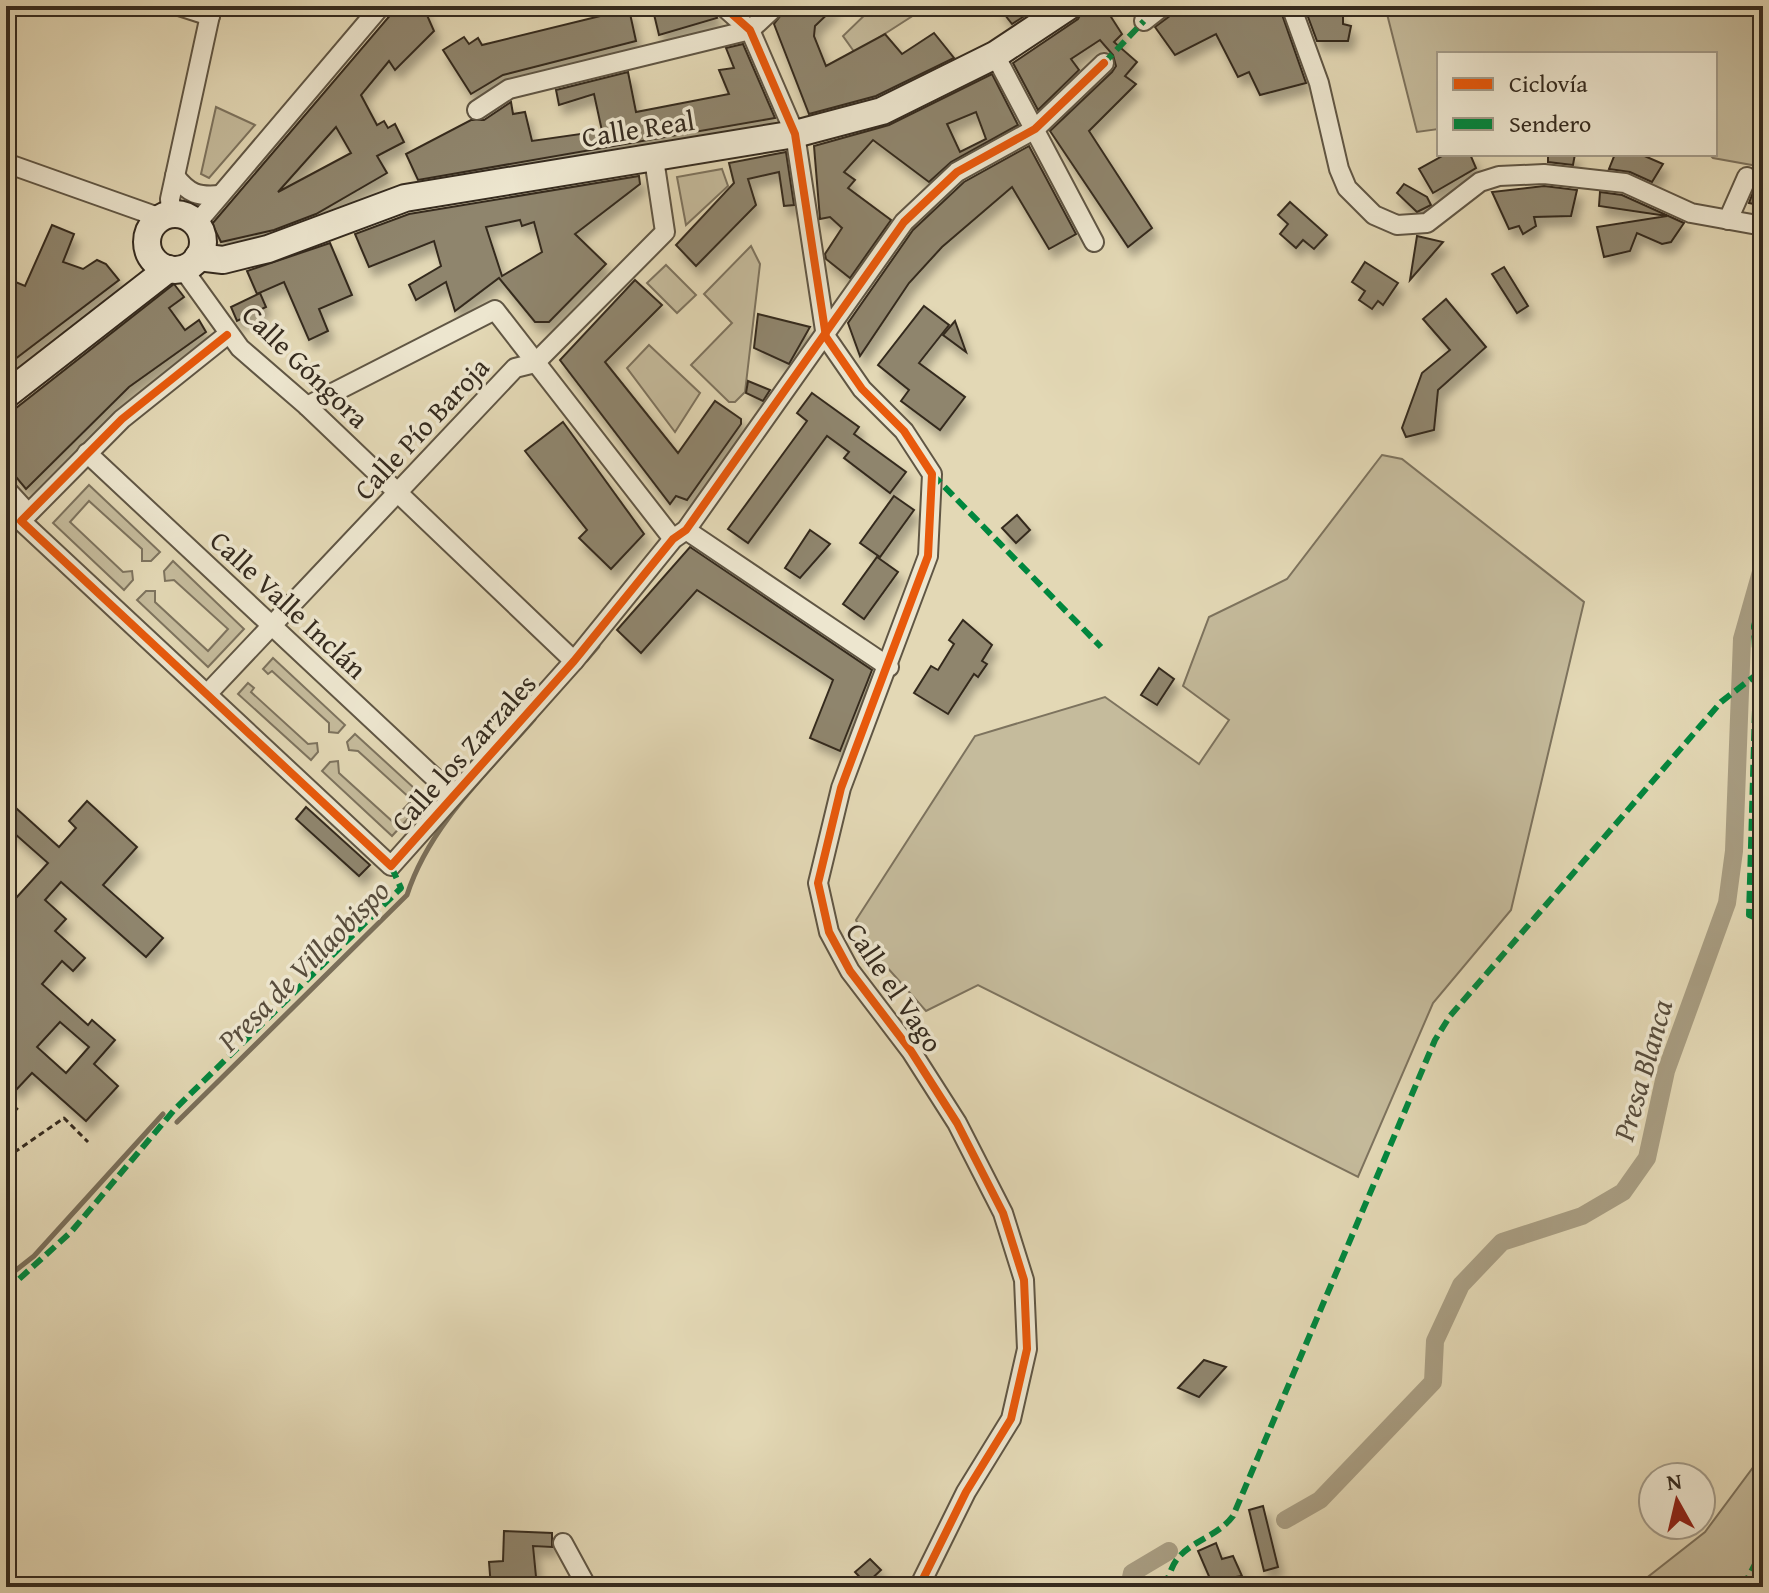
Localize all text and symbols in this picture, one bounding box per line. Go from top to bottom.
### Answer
legend [1437,52,1717,156]
text: Ciclovía [1509,66,1588,101]
street label: Calle Real [579,99,698,157]
text: Sendero [1509,106,1591,141]
street label: Calle Góngora [233,295,379,438]
street label: Calle Pío Baroja [344,347,499,509]
street label: Calle Valle Inclán [201,520,377,688]
street label: Calle los Zarzales [381,664,545,840]
water label: Presa de Villaobispo [206,869,399,1062]
street label: Calle el Vago [836,914,954,1060]
water label: Presa Blanca [1601,994,1683,1147]
north arrow [1637,1461,1717,1541]
text: N [1665,1464,1684,1498]

